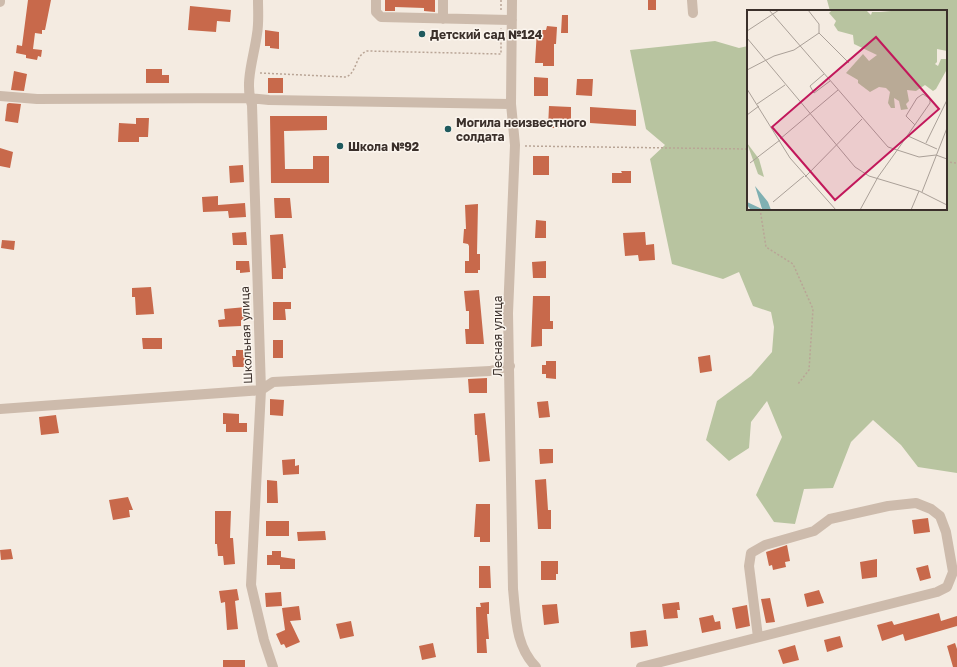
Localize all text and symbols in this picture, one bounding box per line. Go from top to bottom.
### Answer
inset map [747,10,947,210]
place label: Детский сад №124 [430,27,543,42]
marker: Детский сад №124 [417,29,427,39]
place label: Могила неизвестного солдата [456,115,587,144]
marker: Могила неизвестного солдата [443,124,453,134]
place label: Школа №92 [348,139,419,154]
marker: Школа №92 [335,141,345,151]
street label: Школьная улица [237,286,255,384]
street label: Лесная улица [490,295,505,377]

